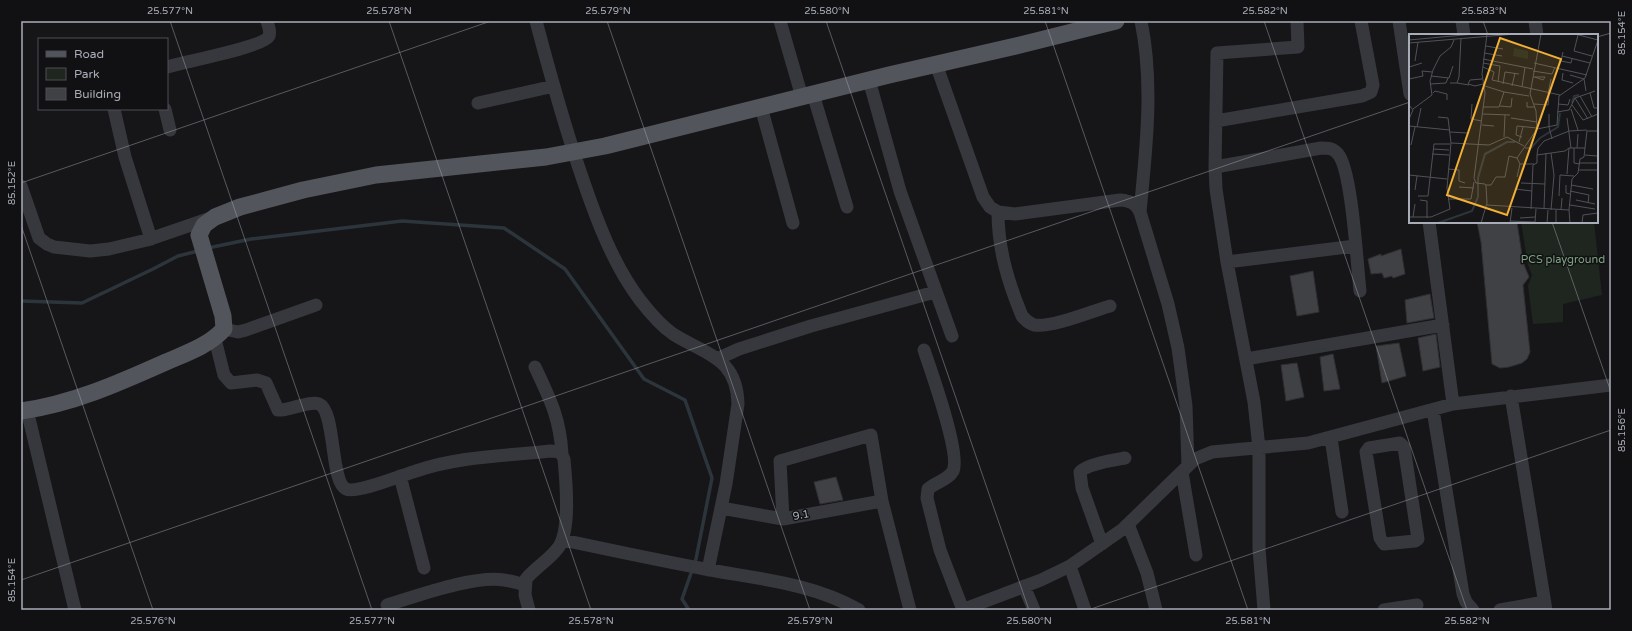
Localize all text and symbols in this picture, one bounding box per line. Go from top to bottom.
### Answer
text: 25.577°N [147,5,193,17]
text: 25.578°N [366,5,412,17]
text: 25.579°N [585,5,631,17]
text: 25.580°N [804,5,850,17]
text: 25.581°N [1023,5,1069,17]
text: 25.582°N [1242,5,1288,17]
text: 25.583°N [1461,5,1507,17]
text: 85.154°E [1616,11,1628,55]
inset map [1409,34,1598,223]
legend [38,38,168,110]
text: Road [74,47,104,61]
text: Park [74,67,100,81]
text: Building [74,87,121,101]
text: 85.152°E [6,161,18,205]
park label: PCS playground [1521,253,1605,266]
text: 85.156°E [1616,408,1628,452]
street label: 9.1 [792,507,810,523]
text: 85.154°E [6,558,18,602]
text: 25.576°N [130,615,176,627]
text: 25.577°N [349,615,395,627]
text: 25.578°N [568,615,614,627]
text: 25.579°N [787,615,833,627]
text: 25.580°N [1006,615,1052,627]
text: 25.581°N [1225,615,1271,627]
text: 25.582°N [1444,615,1490,627]

